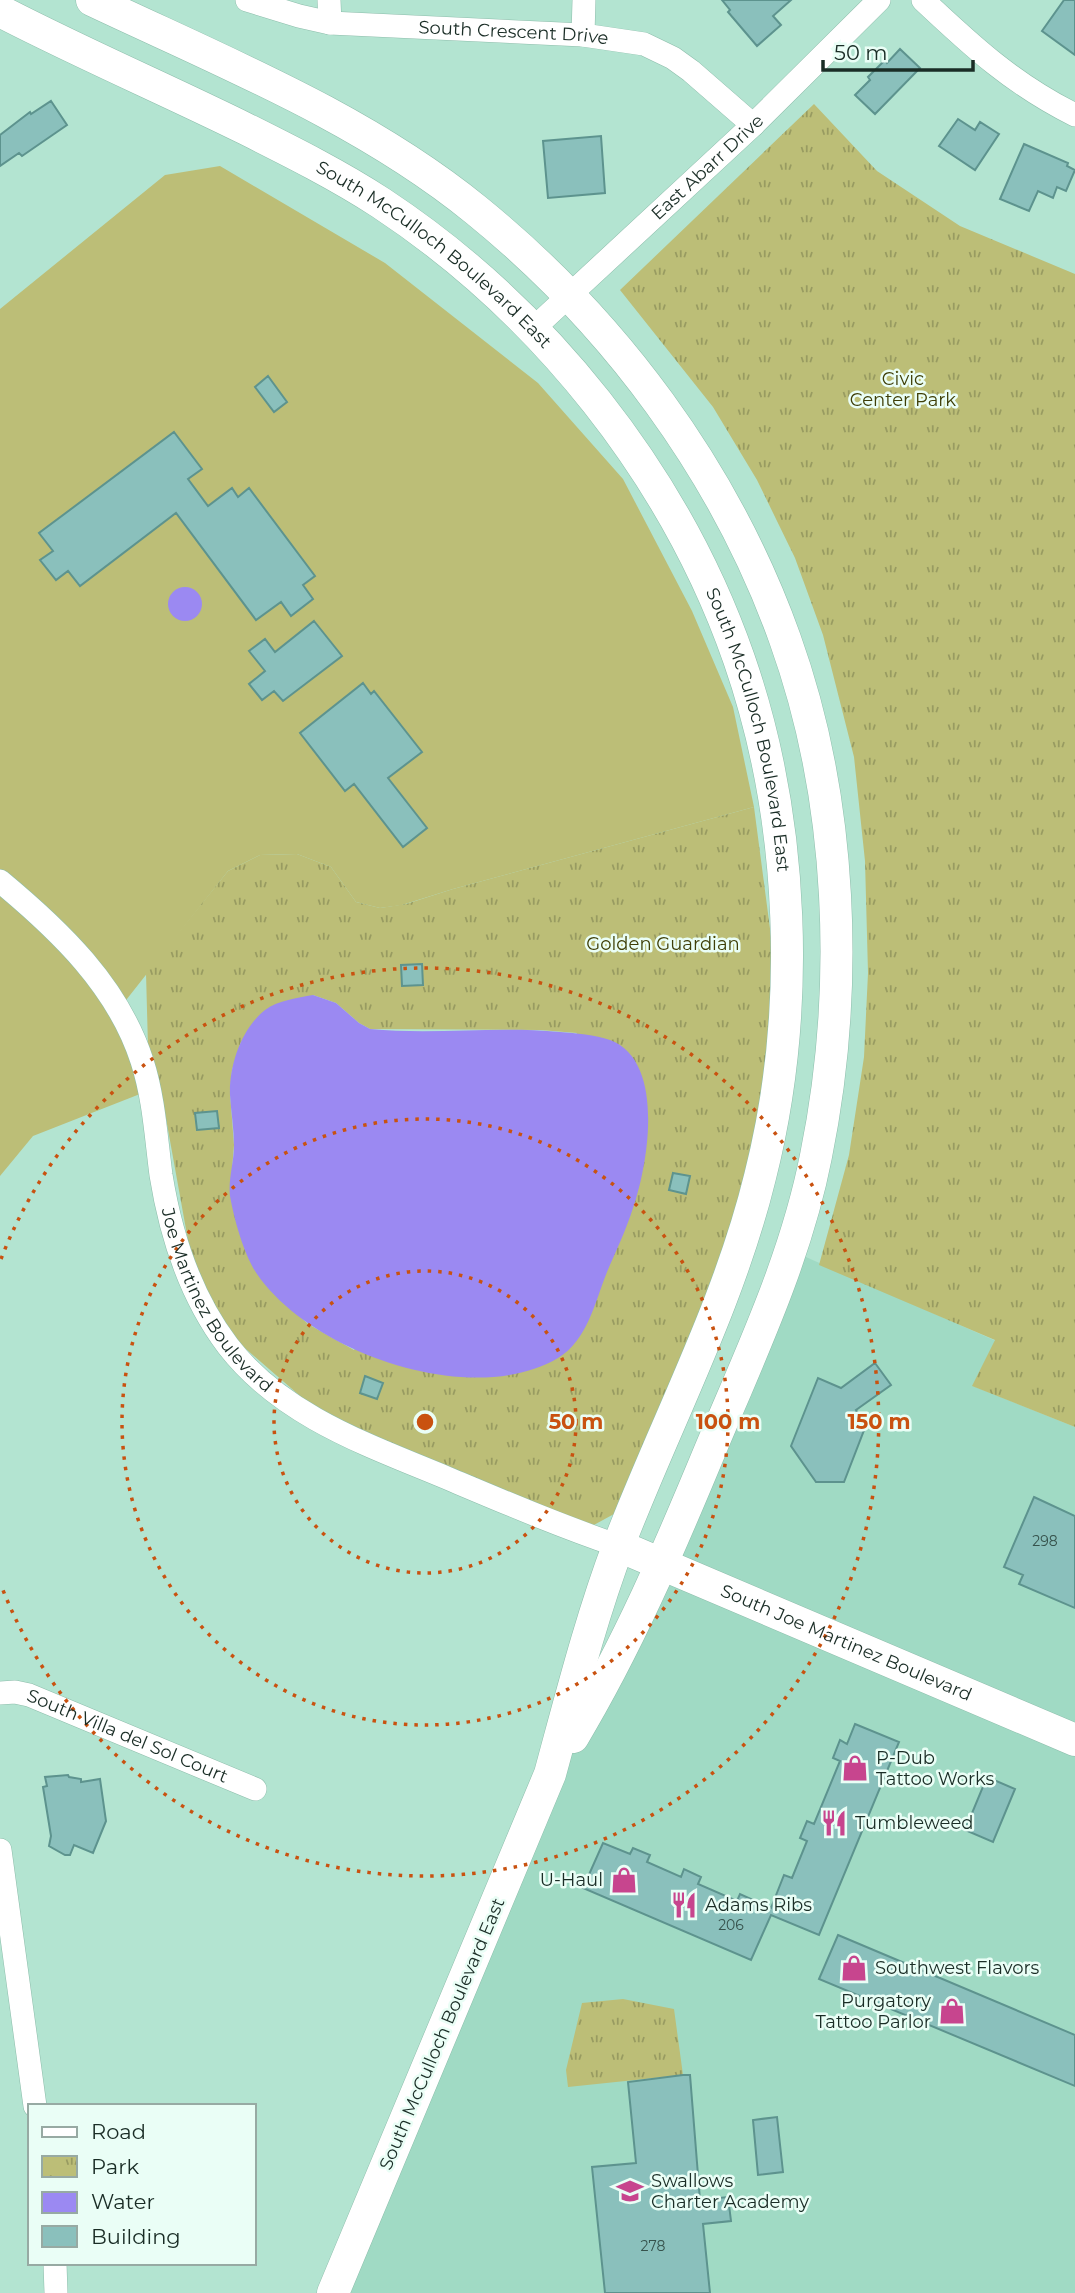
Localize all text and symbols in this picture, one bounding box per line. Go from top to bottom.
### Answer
street label: South Crescent Drive [418,16,610,50]
scale bar [823,28,974,72]
text: 50 m [834,40,888,65]
street label: East Abarr Drive [647,110,768,225]
street label: South McCulloch Boulevard East [312,156,556,353]
park label: Civic Center Park [850,368,956,411]
street label: South McCulloch Boulevard East [701,584,794,873]
park label: Golden Guardian [586,933,740,955]
street label: Joe Martinez Boulevard [156,1205,277,1397]
text: 50 m [549,1409,603,1434]
text: 100 m [696,1409,760,1434]
text: 150 m [848,1409,910,1434]
centre of rings [413,1410,437,1434]
house number: 298 [1032,1532,1058,1550]
street label: South Joe Martinez Boulevard [717,1580,975,1706]
street label: South Villa del Sol Court [24,1684,231,1788]
place label: P-Dub Tattoo Works [876,1747,995,1790]
shop icon: P-Dub Tattoo Works [840,1753,870,1783]
restaurant icon: Tumbleweed [819,1808,849,1838]
place label: Tumbleweed [855,1812,974,1834]
shop icon: U-Haul [609,1865,639,1895]
place label: U-Haul [540,1869,603,1891]
restaurant icon: Adams Ribs [669,1890,699,1920]
place label: Adams Ribs [705,1894,812,1916]
street label: South McCulloch Boulevard East [375,1895,509,2173]
house number: 206 [718,1916,744,1934]
shop icon: Southwest Flavors [839,1953,869,1983]
place label: Southwest Flavors [875,1957,1040,1979]
place label: Purgatory Tattoo Parlor [816,1990,931,2033]
shop icon: Purgatory Tattoo Parlor [937,1996,967,2026]
legend [28,2104,256,2265]
text: Road [91,2119,146,2144]
text: Park [91,2154,139,2179]
place label: Swallows Charter Academy [651,2170,809,2213]
school or university icon: Swallows Charter Academy [615,2176,645,2206]
text: Water [91,2189,155,2214]
text: Building [91,2224,181,2249]
house number: 278 [641,2237,665,2255]

